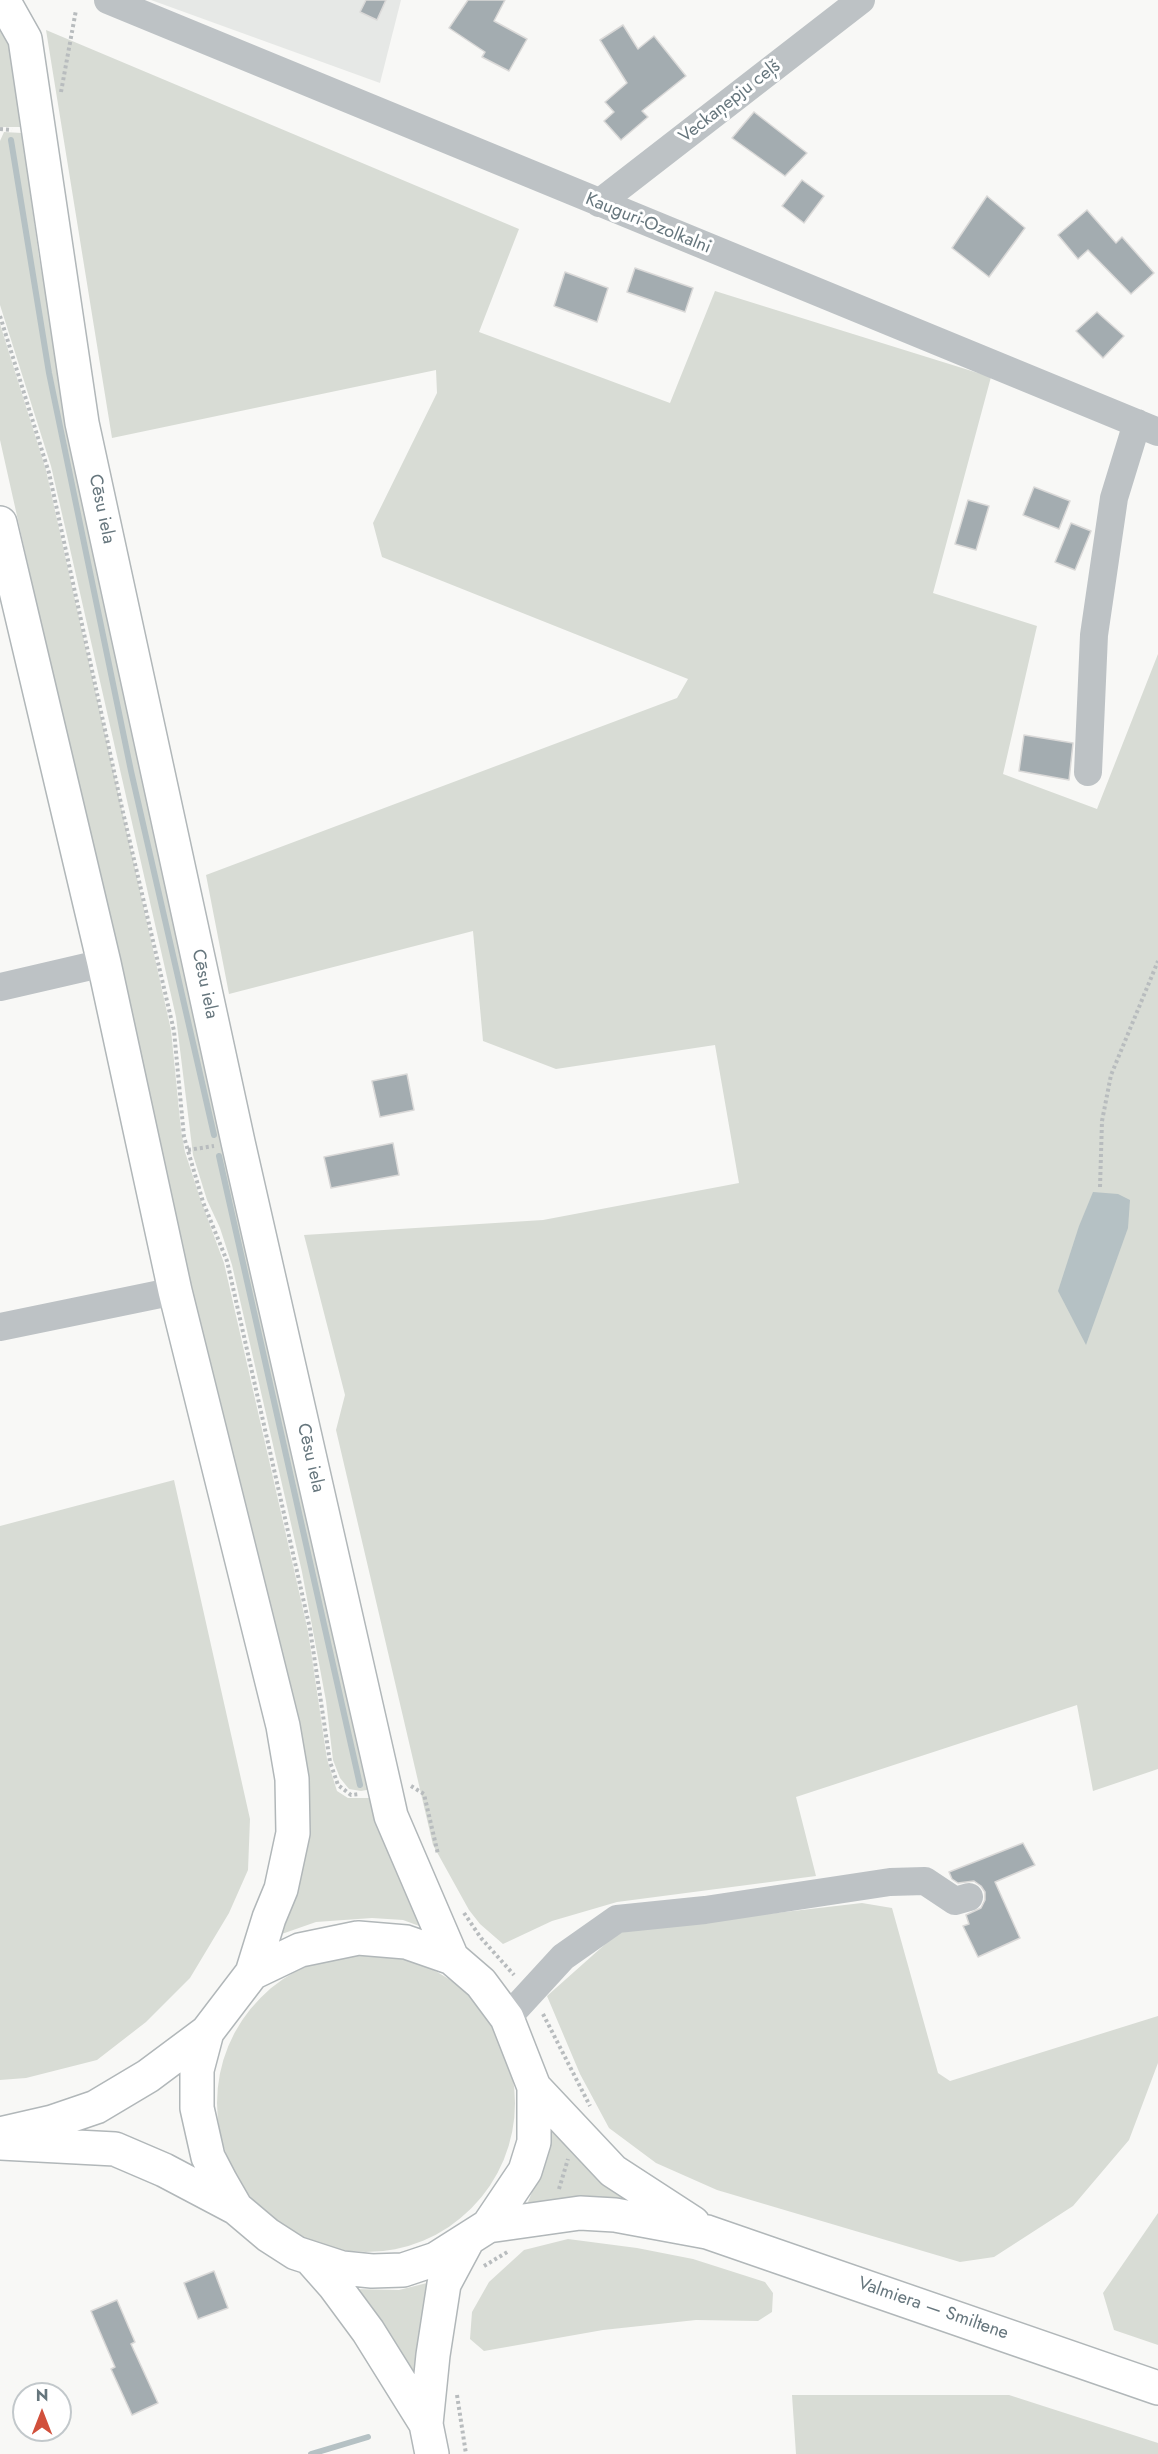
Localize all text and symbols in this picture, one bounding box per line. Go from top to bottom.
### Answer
street label: Veckaņepju ceļš [675,56,785,148]
street label: Kauguri-Ozolkalni [582,189,714,259]
street label: Cēsu iela [83,472,119,546]
street label: Cēsu iela [186,947,222,1021]
street label: Cēsu iela [292,1421,328,1495]
street label: Valmiera — Smiltene [855,2273,1011,2345]
north arrow [12,2382,72,2442]
text: N [36,2384,48,2407]

